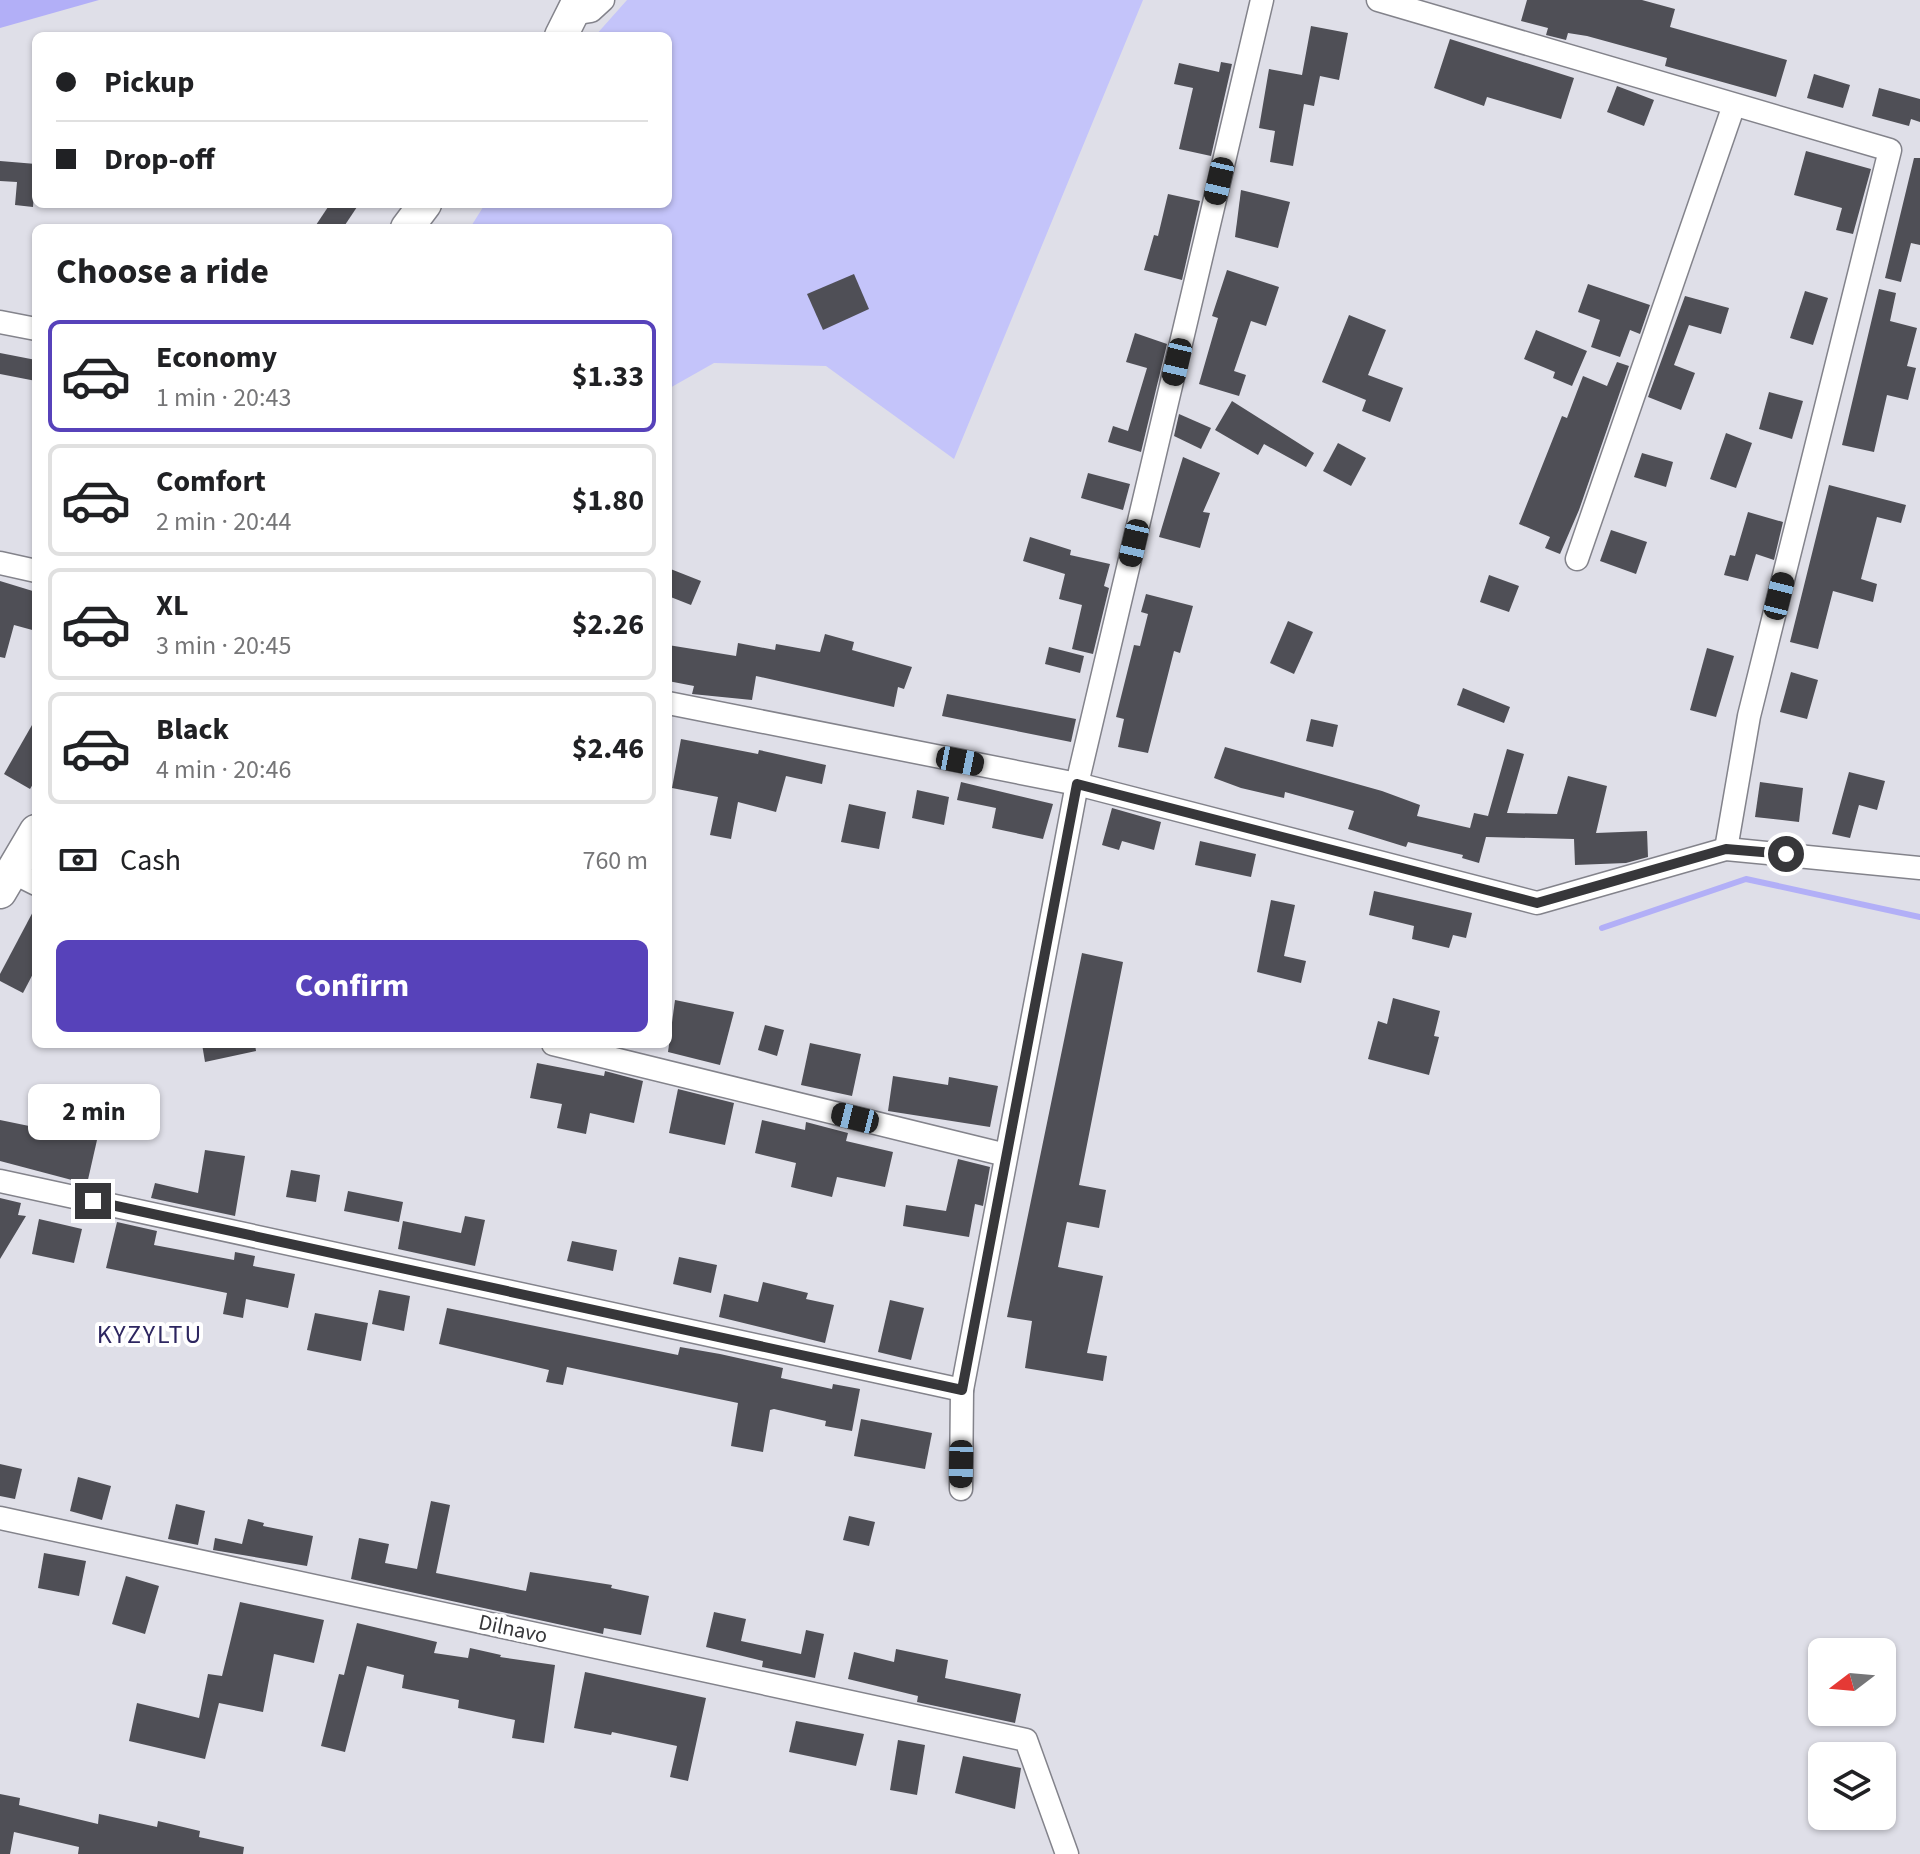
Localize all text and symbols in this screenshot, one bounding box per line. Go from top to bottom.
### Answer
text: Pickup [104,61,194,104]
text: Drop-off [104,138,215,181]
car [1202,155,1236,207]
text: Choose a ride [56,246,269,297]
text: Economy [156,336,277,379]
car [1160,336,1194,388]
icon: car [60,340,132,412]
text: $1.33 [572,355,644,398]
text: 1 min · 20:43 [156,379,291,416]
text: Comfort [156,460,266,503]
icon: car [60,464,132,536]
text: $1.80 [572,479,644,522]
text: 2 min · 20:44 [156,503,291,540]
car [1117,517,1151,569]
car [1762,570,1796,622]
text: XL [156,584,189,627]
icon: car [60,588,132,660]
text: $2.26 [572,603,644,646]
text: 3 min · 20:45 [156,627,291,664]
text: Black [156,708,229,751]
icon: car [60,712,132,784]
text: $2.46 [572,727,644,770]
car [934,745,986,777]
text: 4 min · 20:46 [156,751,291,788]
route start [1768,836,1804,872]
icon: cash [56,838,100,882]
text: Cash [120,839,181,882]
text: 760 m [582,842,648,879]
button: Confirm [56,940,648,1032]
callout: 2 min [27,1085,159,1141]
text: 2 min [62,1093,126,1130]
car [829,1101,881,1135]
route end [75,1183,111,1219]
district label: KYZYLTU [97,1316,203,1353]
car [949,1440,973,1488]
street label: Dilnavo [476,1606,550,1652]
north arrow [1808,1638,1896,1726]
map controls [1808,1638,1896,1830]
button: layers [1808,1742,1896,1830]

